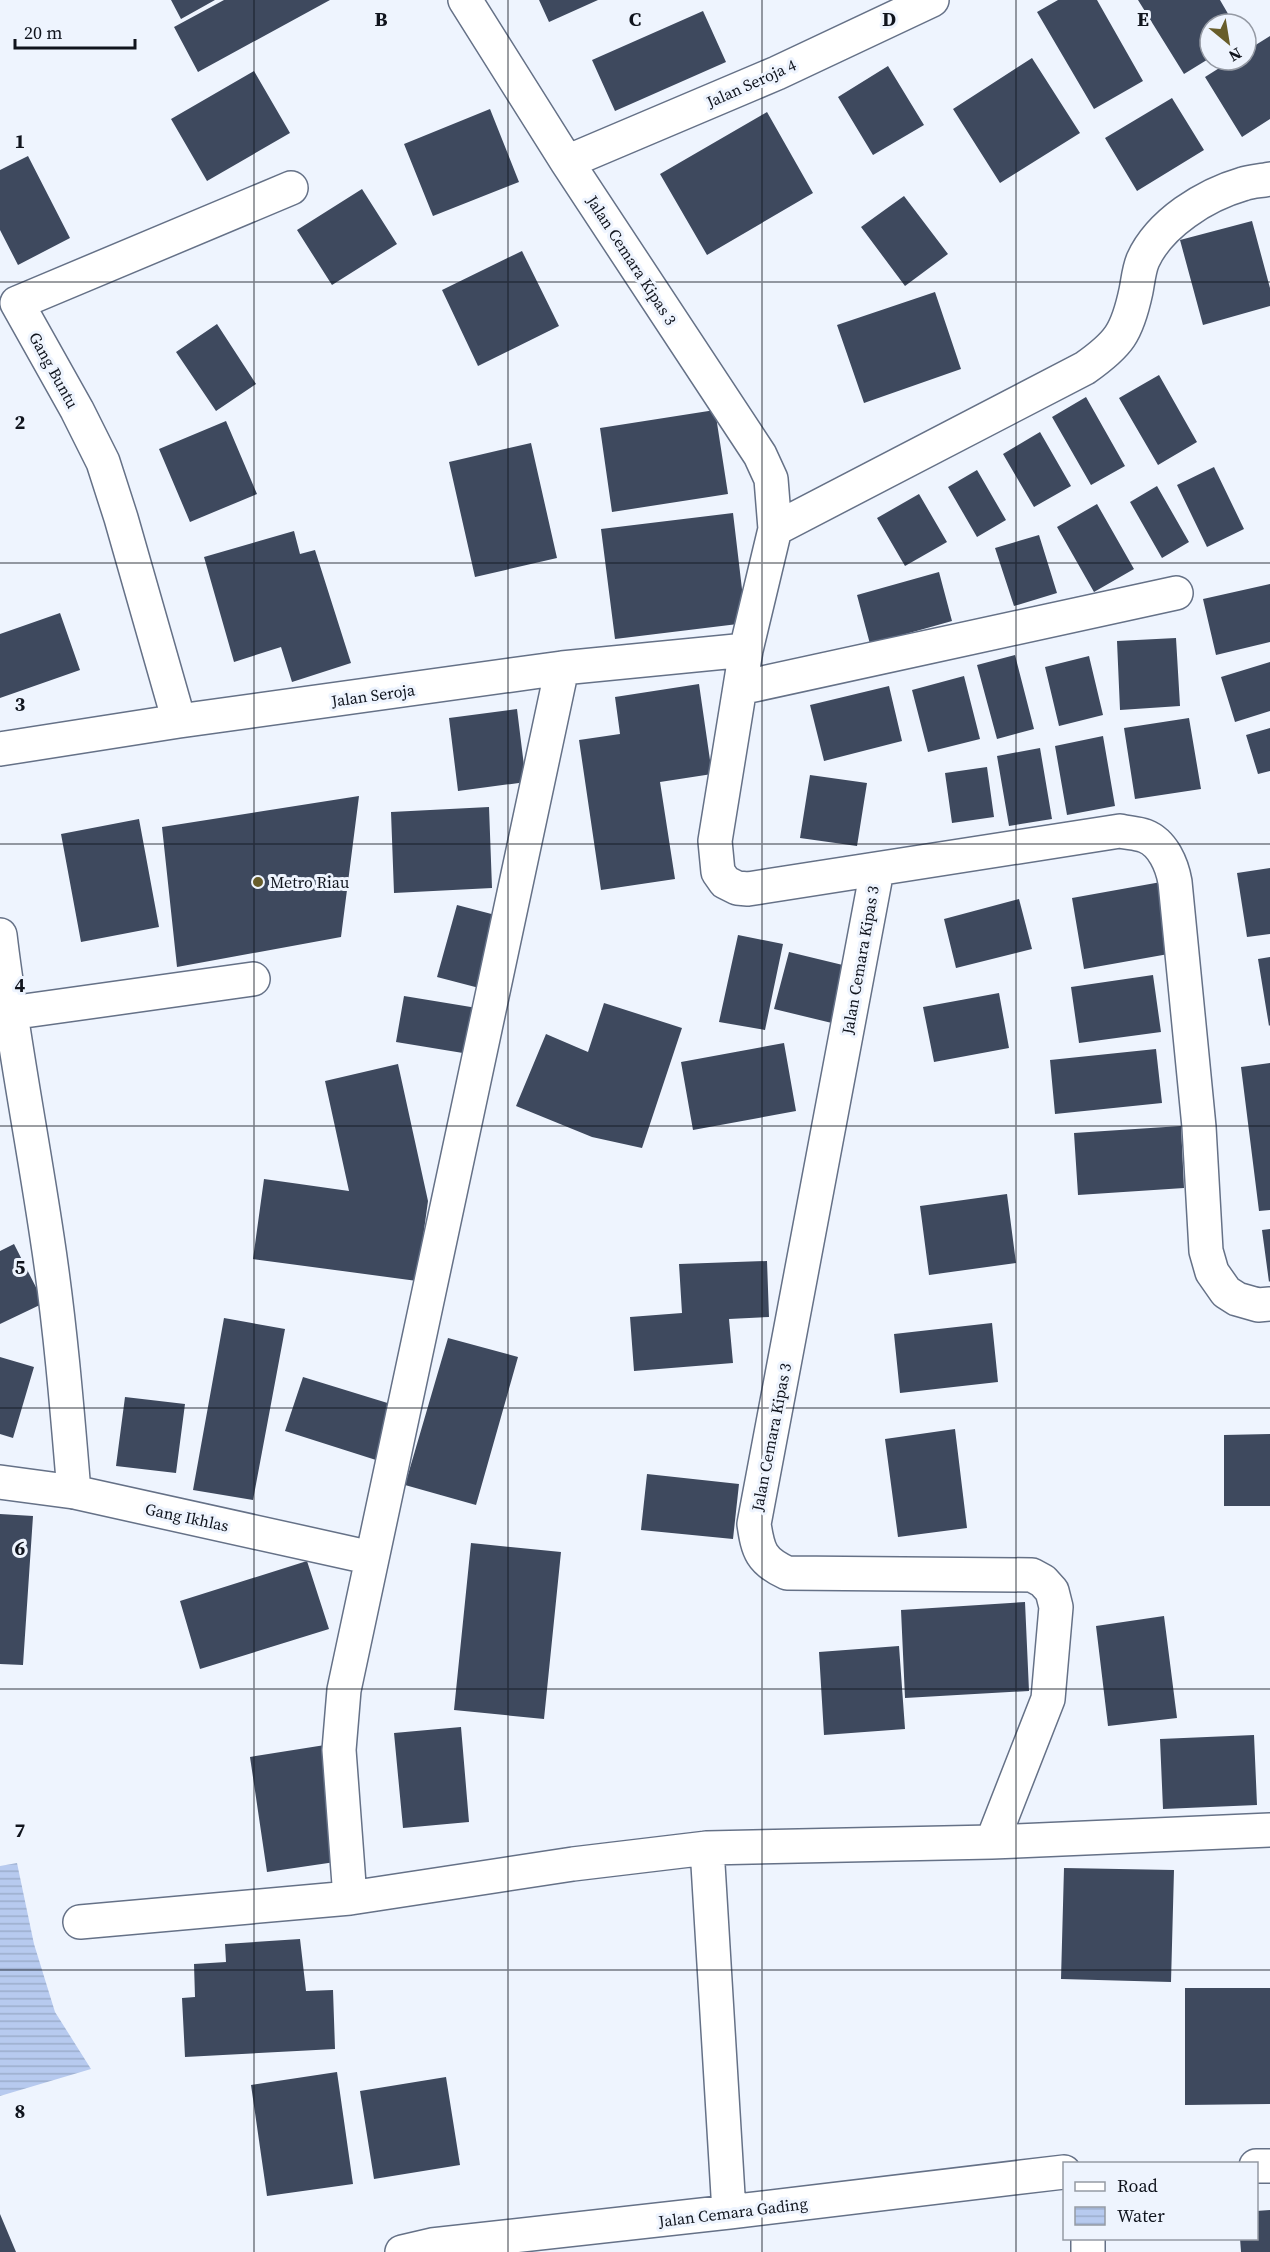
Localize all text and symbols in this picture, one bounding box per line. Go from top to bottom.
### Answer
text: B [374,5,388,33]
text: C [629,5,641,33]
text: D [882,5,896,33]
text: E [1137,5,1149,33]
scale bar [15,12,135,50]
north arrow [1198,12,1258,72]
text: 20 m [24,20,62,45]
text: N [1225,43,1246,68]
street label: Jalan Seroja 4 [702,53,799,113]
text: 1 [15,127,25,155]
street label: Jalan Cemara Kipas 3 [581,190,682,329]
street label: Gang Buntu [24,328,84,412]
text: 2 [15,408,26,436]
street label: Jalan Seroja [329,678,417,712]
text: 3 [15,690,26,718]
place label: Metro Riau [270,871,349,893]
marker: Metro Riau [251,875,265,889]
street label: Jalan Cemara Kipas 3 [836,884,884,1037]
text: 4 [15,971,26,999]
text: 5 [15,1253,26,1281]
street label: Jalan Cemara Kipas 3 [746,1361,796,1514]
street label: Gang Ikhlas [143,1497,231,1537]
text: 6 [15,1534,26,1562]
text: 7 [15,1816,26,1844]
text: 8 [15,2097,25,2125]
legend [1063,2162,1258,2240]
text: Road [1117,2173,1158,2198]
street label: Jalan Cemara Gading [656,2192,809,2232]
text: Water [1117,2203,1165,2228]

